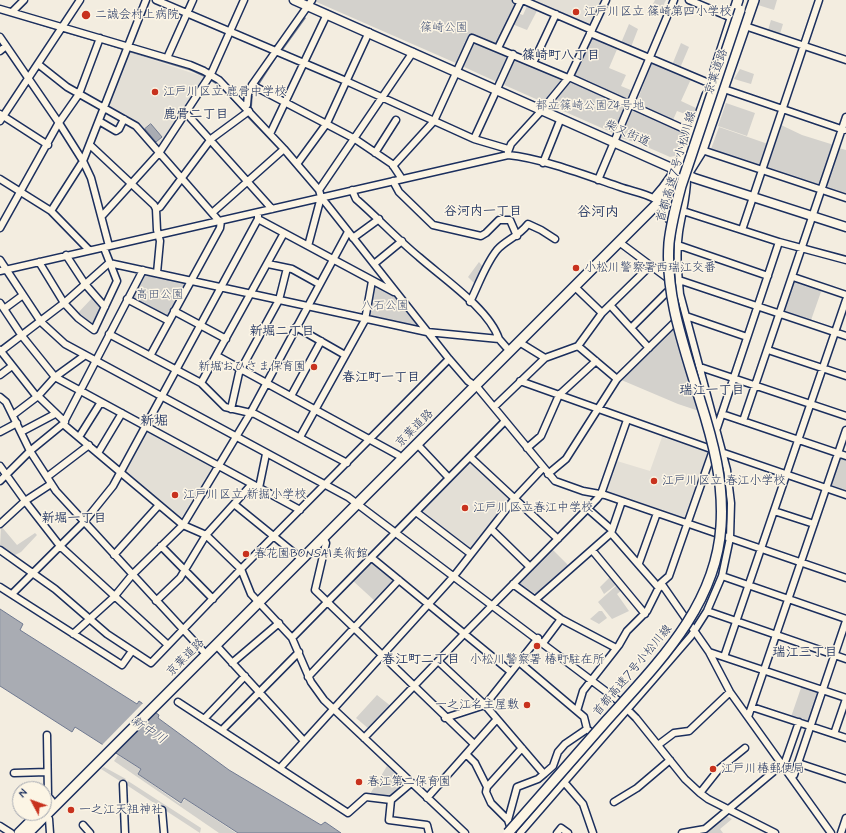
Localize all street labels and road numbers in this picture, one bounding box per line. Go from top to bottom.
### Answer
street label: 京葉道路 [702,47,732,97]
street label: 首都高速7号小松川線 [654,110,700,224]
street label: 柴又街道 [602,118,652,150]
street label: 京葉道路 [393,407,437,451]
street label: 首都高速7号小松川線 [590,622,676,720]
street label: 京葉道路 [164,636,208,680]

